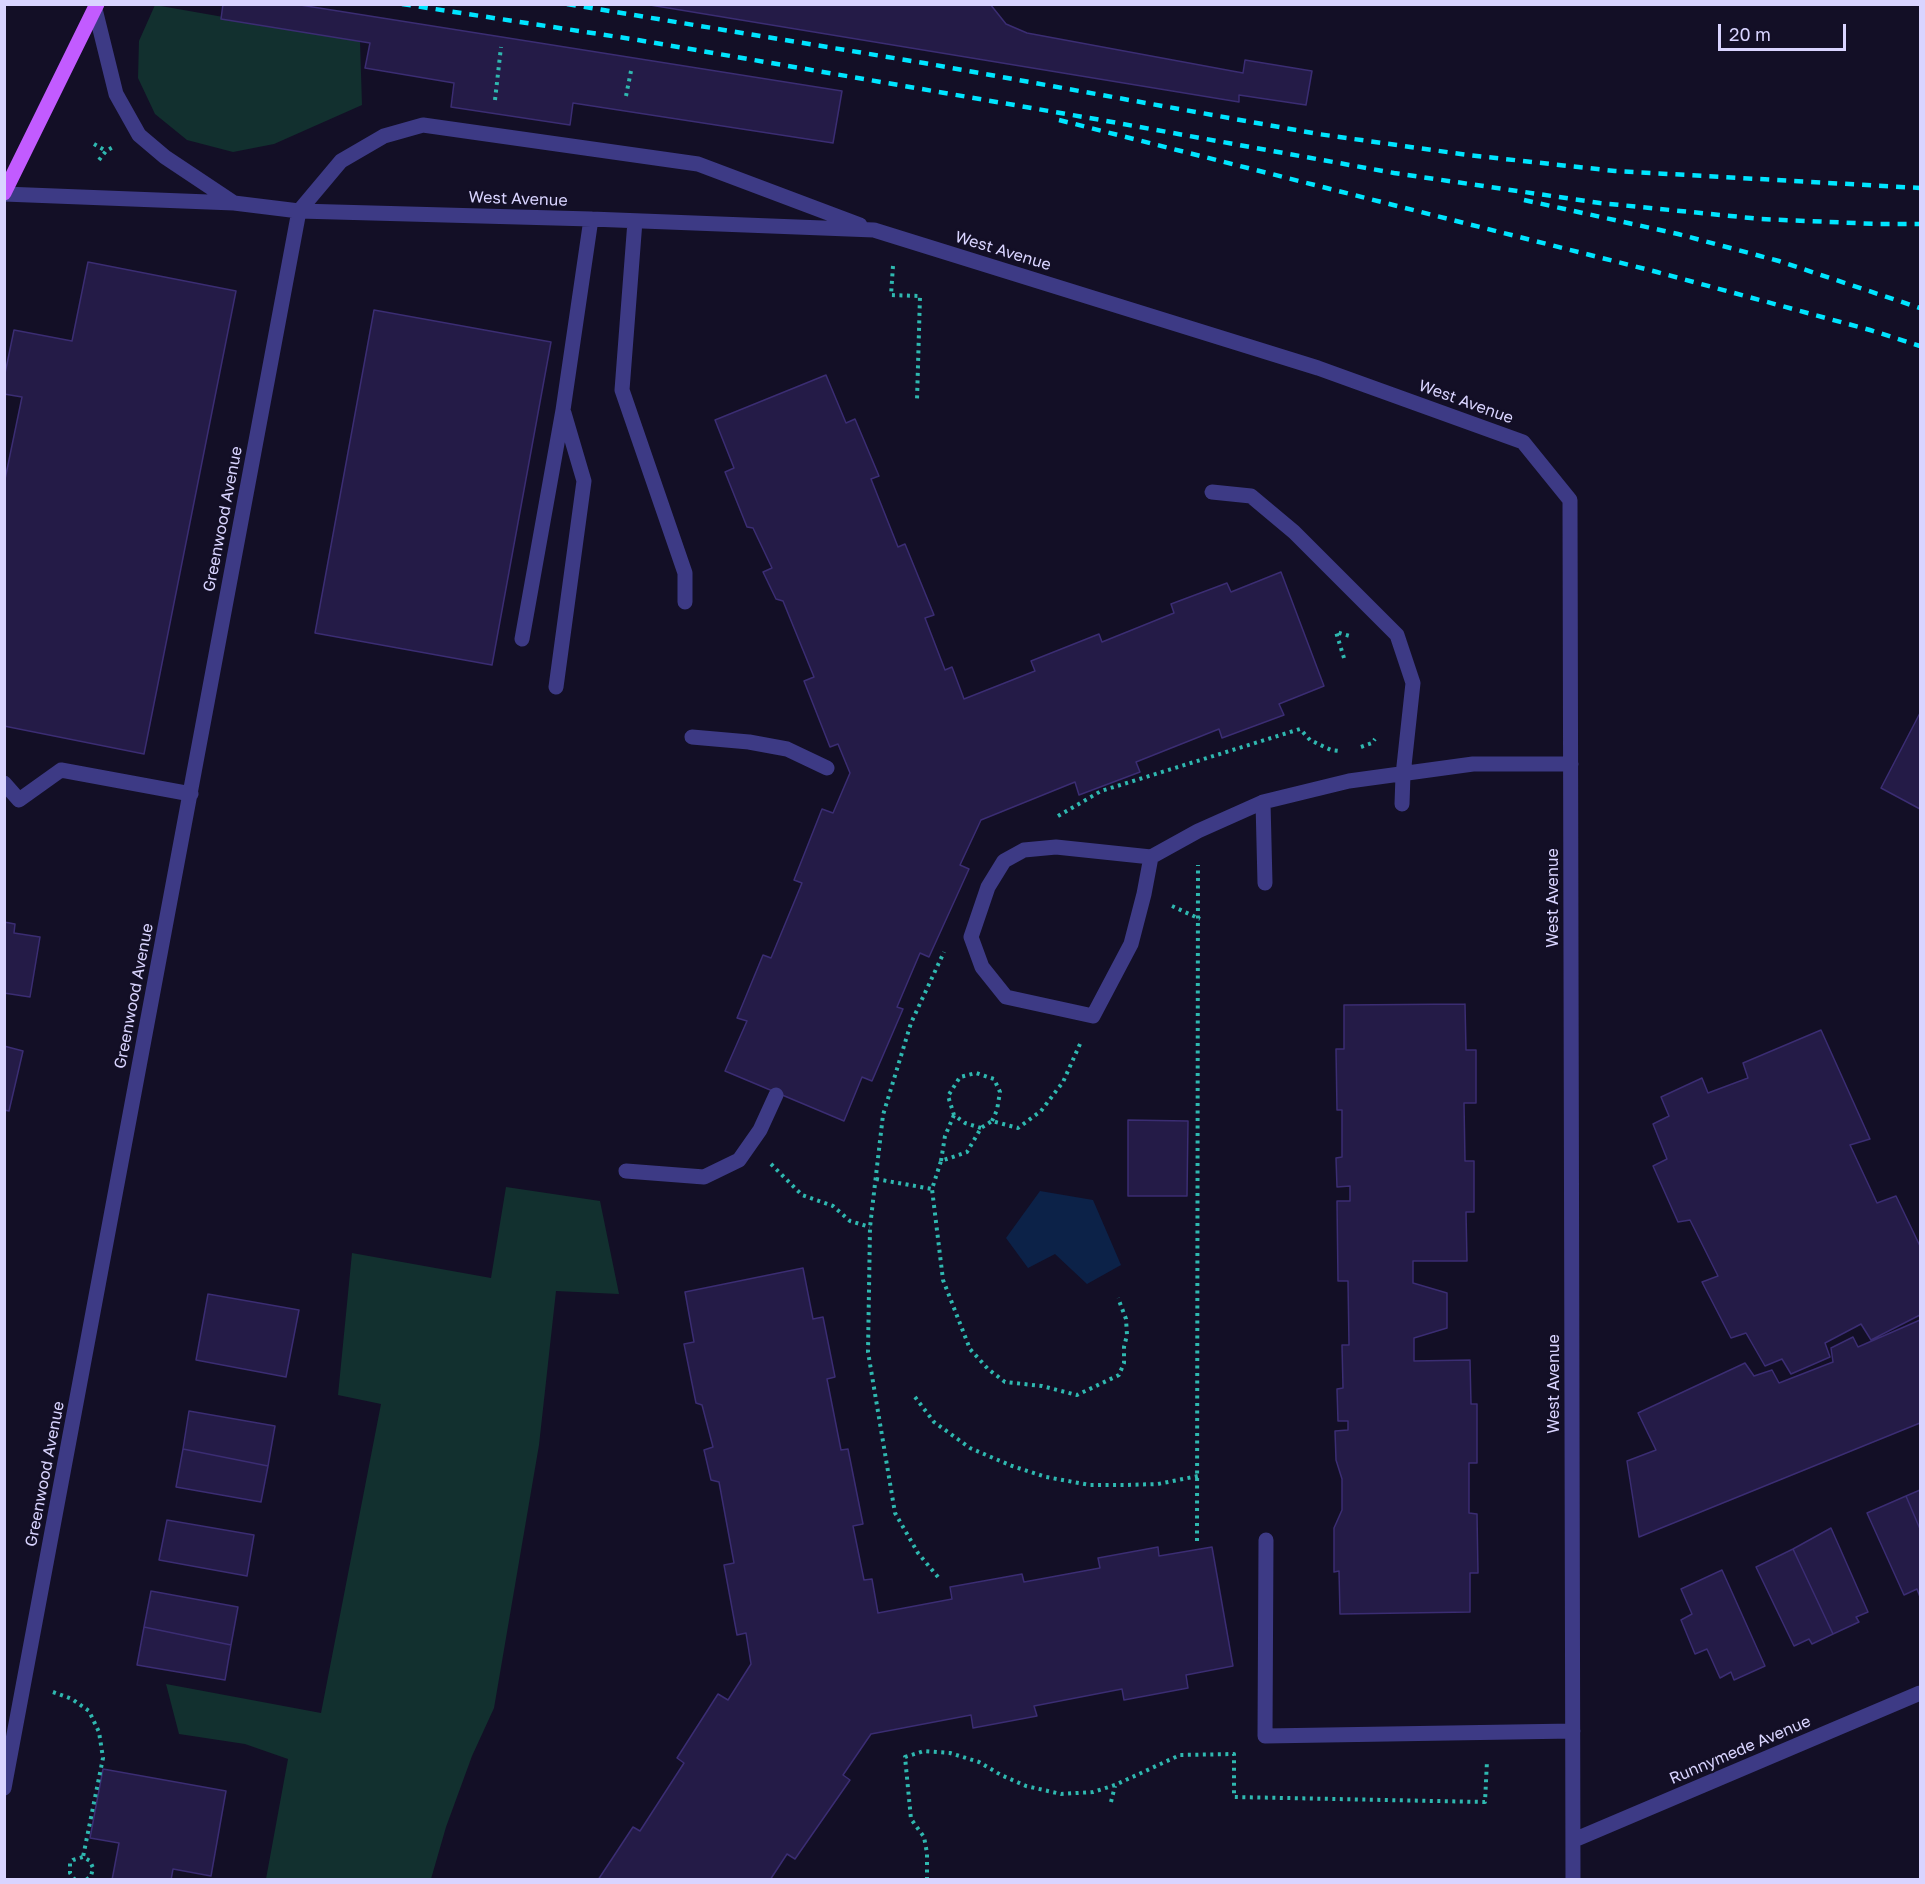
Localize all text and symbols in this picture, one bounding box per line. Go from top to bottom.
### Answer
scale bar [1721,12,1848,50]
text: 20 m [1729,23,1771,45]
street label: West Avenue [468,188,568,210]
street label: West Avenue [953,227,1053,275]
street label: West Avenue [1416,376,1516,428]
street label: Greenwood Avenue [199,445,247,593]
street label: West Avenue [1543,848,1563,948]
street label: Greenwood Avenue [110,922,158,1070]
street label: West Avenue [1544,1334,1564,1434]
street label: Greenwood Avenue [21,1400,69,1548]
street label: Runnymede Avenue [1666,1712,1814,1788]

